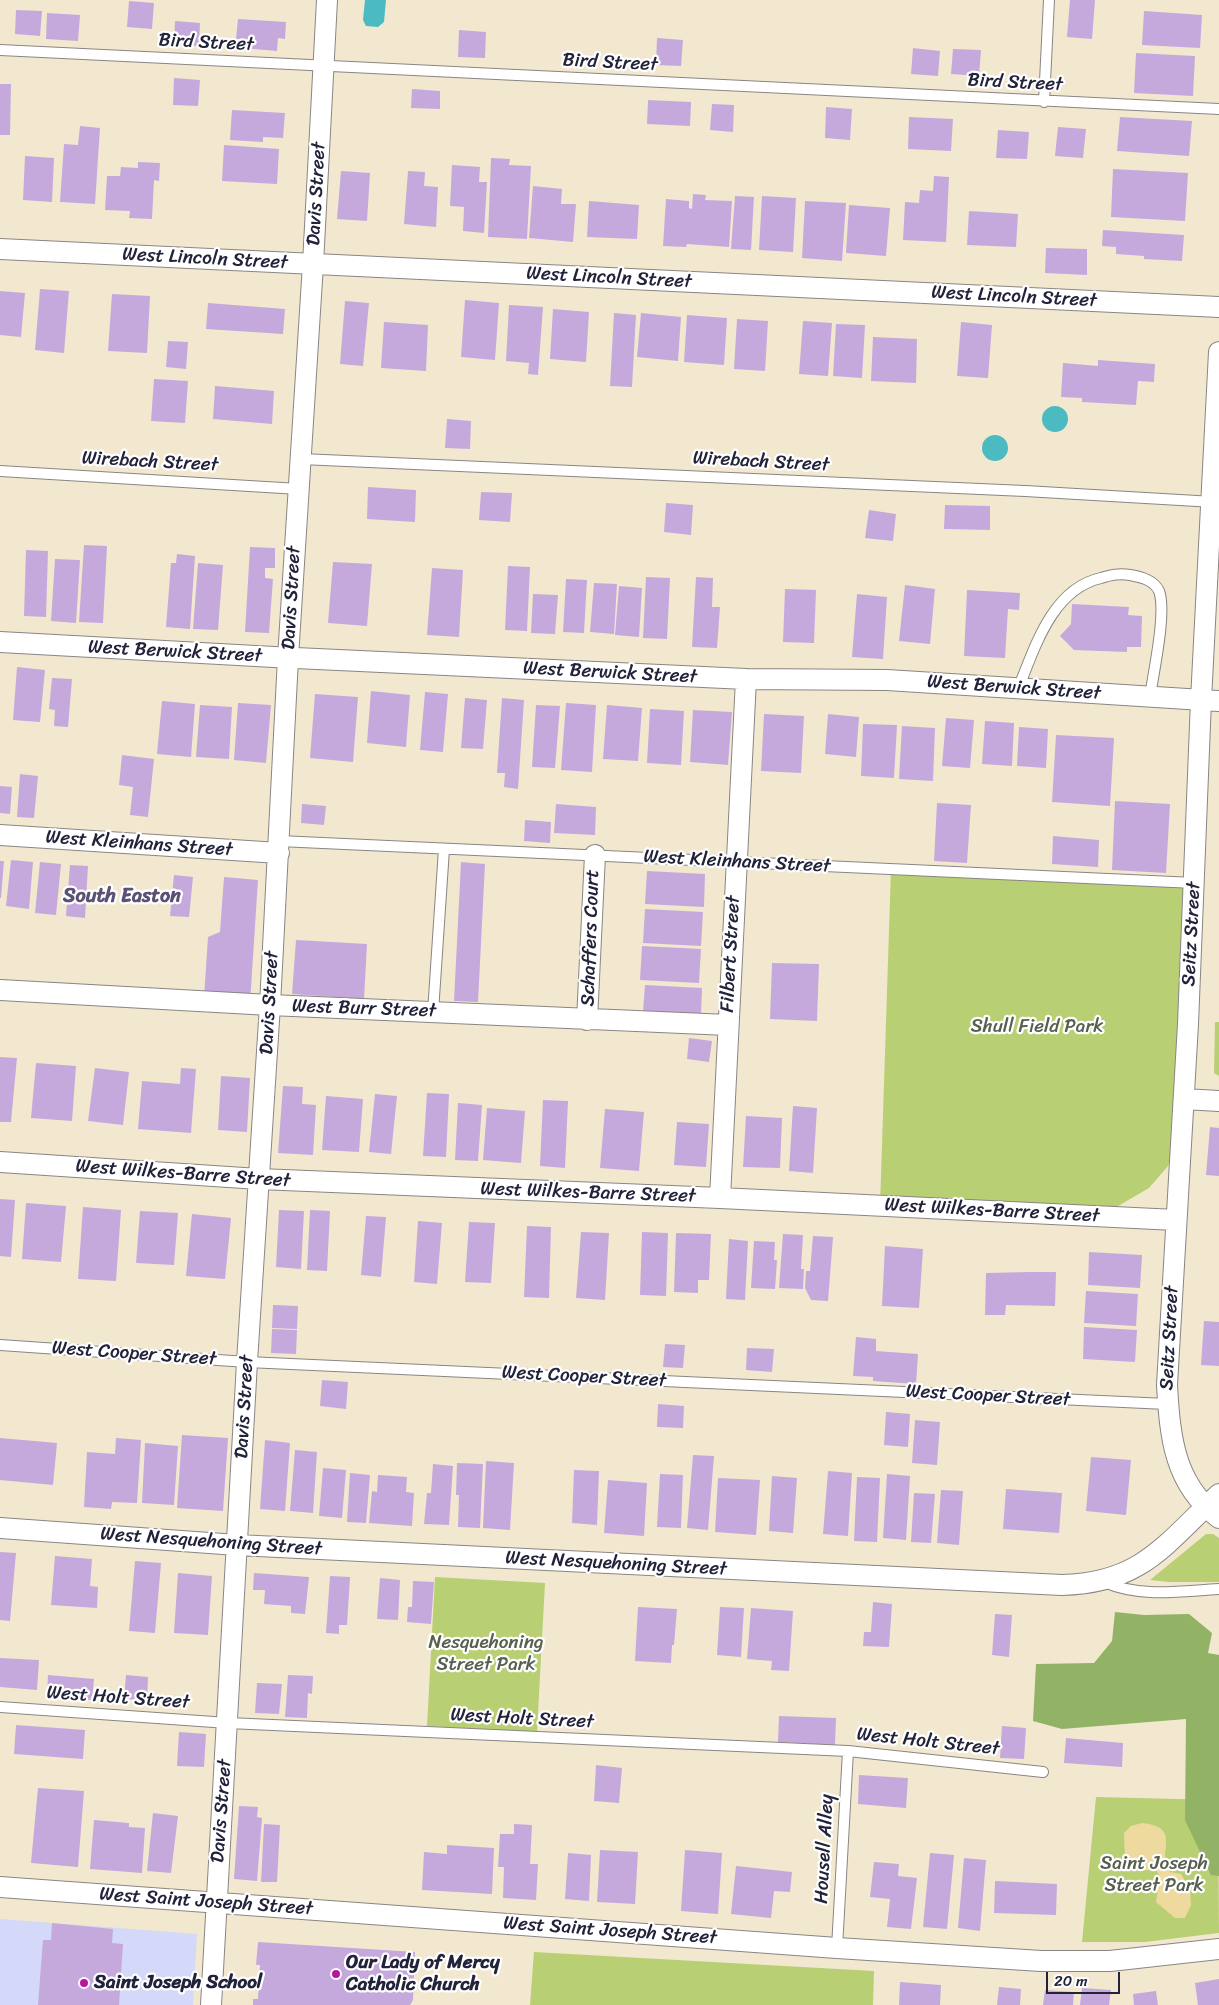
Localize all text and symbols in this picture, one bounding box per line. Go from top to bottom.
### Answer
street label: Bird Street [158,29,254,57]
street label: Bird Street [562,49,658,77]
street label: Bird Street [967,69,1063,97]
street label: Davis Street [303,142,331,246]
street label: West Lincoln Street [122,243,288,275]
street label: West Lincoln Street [526,262,692,294]
street label: West Lincoln Street [931,281,1097,313]
street label: Wirebach Street [81,447,219,477]
street label: Wirebach Street [692,447,830,477]
street label: Davis Street [278,546,306,650]
street label: West Berwick Street [88,636,262,668]
street label: West Berwick Street [523,657,697,689]
street label: West Berwick Street [926,671,1102,705]
street label: West Kleinhans Street [45,826,233,862]
street label: West Kleinhans Street [643,846,831,878]
street label: Schaffers Court [577,869,605,1007]
street label: Seitz Street [1178,881,1206,987]
district label: South Easton [63,885,181,909]
street label: Filbert Street [717,895,745,1013]
street label: Davis Street [256,951,284,1055]
street label: West Burr Street [291,995,437,1023]
park label: Shull Field Park [971,1016,1103,1038]
street label: West Wilkes-Barre Street [75,1155,291,1193]
street label: West Wilkes-Barre Street [480,1178,696,1208]
street label: West Wilkes-Barre Street [884,1194,1100,1228]
street label: Seitz Street [1156,1285,1184,1391]
street label: West Cooper Street [51,1337,217,1371]
street label: Davis Street [231,1355,259,1459]
street label: West Cooper Street [501,1361,667,1393]
street label: West Cooper Street [905,1380,1071,1412]
street label: West Nesquehoning Street [100,1523,322,1561]
street label: West Nesquehoning Street [505,1547,727,1581]
park label: Nesquehoning Street Park [428,1632,544,1676]
street label: West Holt Street [46,1682,190,1714]
street label: West Holt Street [450,1704,594,1734]
street label: West Holt Street [856,1723,1000,1761]
street label: Davis Street [207,1758,237,1864]
street label: Housell Alley [811,1794,839,1904]
park label: Saint Joseph Street Park [1100,1853,1208,1897]
street label: West Saint Joseph Street [99,1883,313,1921]
street label: West Saint Joseph Street [503,1912,717,1950]
place label: Our Lady of Mercy Catholic Church [346,1952,500,1996]
scale bar [1049,1962,1123,1994]
marker: Our Lady of Mercy Catholic Church [330,1968,342,1980]
text: 20 m [1054,1968,1088,1994]
place label: Saint Joseph School [94,1972,262,1994]
marker: Saint Joseph School [78,1977,90,1989]

